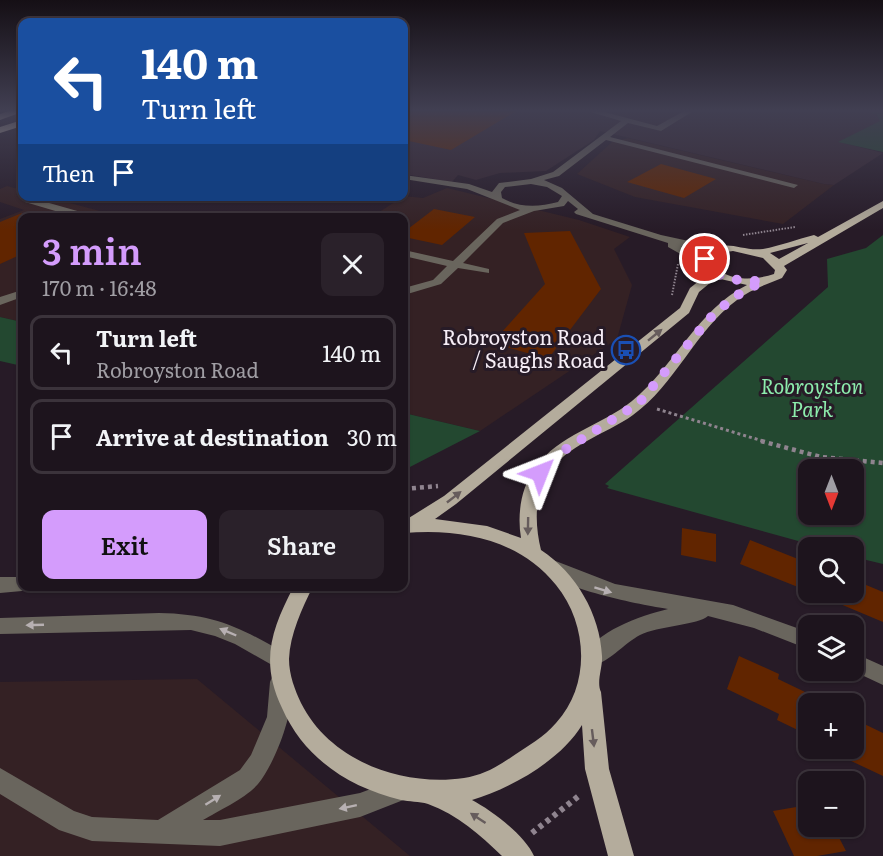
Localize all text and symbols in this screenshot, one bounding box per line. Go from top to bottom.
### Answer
text: 140 m [141,30,258,92]
icon: left [42,42,120,120]
text: Turn left [141,87,256,127]
text: Then [42,156,95,189]
icon: arrive [107,156,140,189]
text: 3 min [42,223,142,276]
button: close [321,233,384,296]
pin [679,233,730,284]
icon: arrive [688,242,721,275]
text: 170 m · 16:48 [42,272,156,302]
text: Turn left [96,321,197,354]
place label: Robroyston Road / Saughs Road [442,321,605,374]
one-way arrow [647,329,662,342]
bus stop icon: Robroyston Road / Saughs Road [610,334,642,366]
icon: left [45,336,78,369]
text: 140 m [322,336,381,369]
text: Robroyston Road [96,354,259,384]
park label: Robroyston Park [761,370,864,423]
icon: arrive [45,420,78,453]
text: Arrive at destination [96,420,329,453]
text: 30 m [347,420,397,453]
position arrow [508,441,572,505]
north arrow [798,459,864,525]
map controls [798,459,864,837]
one-way arrow [447,491,462,503]
button: Exit [42,510,207,579]
button: Share [219,510,384,579]
one-way arrow [523,516,533,535]
button: search [798,537,864,603]
one-way arrow [594,586,612,595]
button: layers [798,615,864,681]
one-way arrow [25,620,44,629]
one-way arrow [219,627,237,636]
button: + [798,693,864,759]
one-way arrow [589,729,598,748]
button: − [798,771,864,837]
one-way arrow [204,795,221,806]
one-way arrow [339,803,357,813]
one-way arrow [470,813,486,824]

